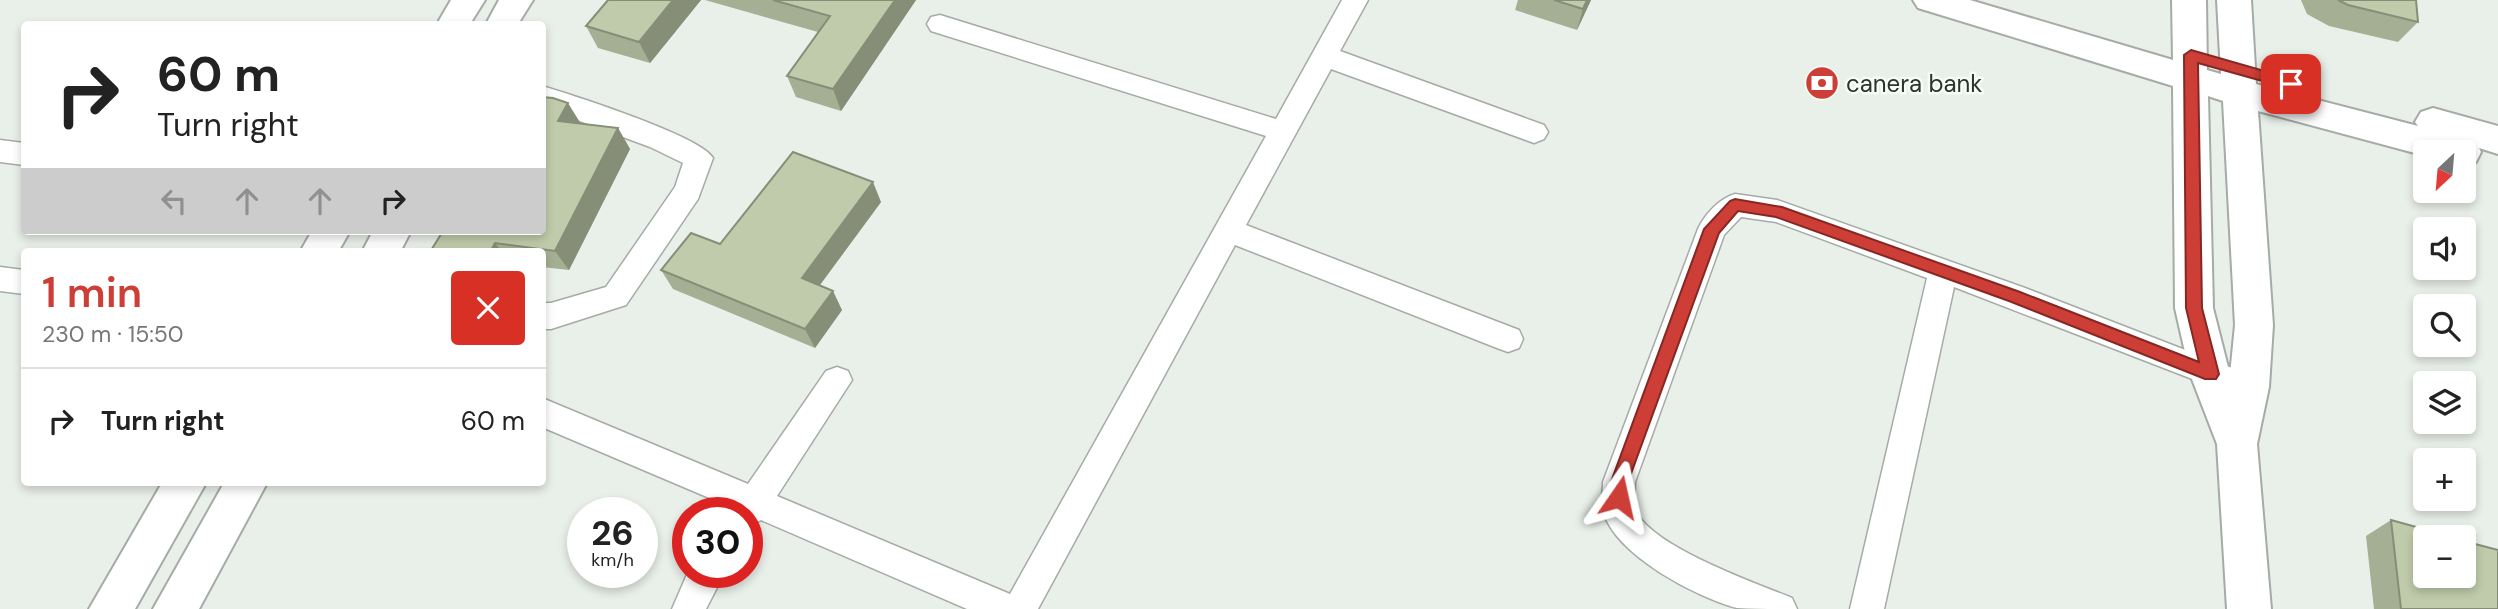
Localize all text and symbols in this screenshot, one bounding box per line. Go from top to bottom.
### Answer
text: 60 m [157,42,280,106]
icon: right [42,49,133,140]
pin [2261,54,2321,114]
bank icon: canera bank [1803,64,1841,102]
icon: arrive [2272,65,2310,103]
place label: canera bank [1846,68,1982,99]
text: Turn right [157,104,299,146]
north arrow [2413,140,2476,203]
map controls [2413,140,2476,588]
icon: left [155,182,193,220]
icon: ahead [228,182,266,220]
icon: ahead [301,182,339,220]
icon: right [374,182,412,220]
button: sound [2413,217,2476,280]
text: 1 min [42,265,142,320]
button: close [451,271,525,345]
button: search [2413,294,2476,357]
text: 230 m · 15:50 [42,319,184,349]
button: layers [2413,371,2476,434]
icon: right [42,402,80,440]
text: Turn right [101,404,225,438]
text: 60 m [461,404,525,438]
button: + [2413,448,2476,511]
position arrow [1582,460,1656,534]
speed limit sign: 30 [672,497,763,588]
text: 26 [591,510,634,556]
button: − [2413,525,2476,588]
text: km/h [591,548,634,572]

